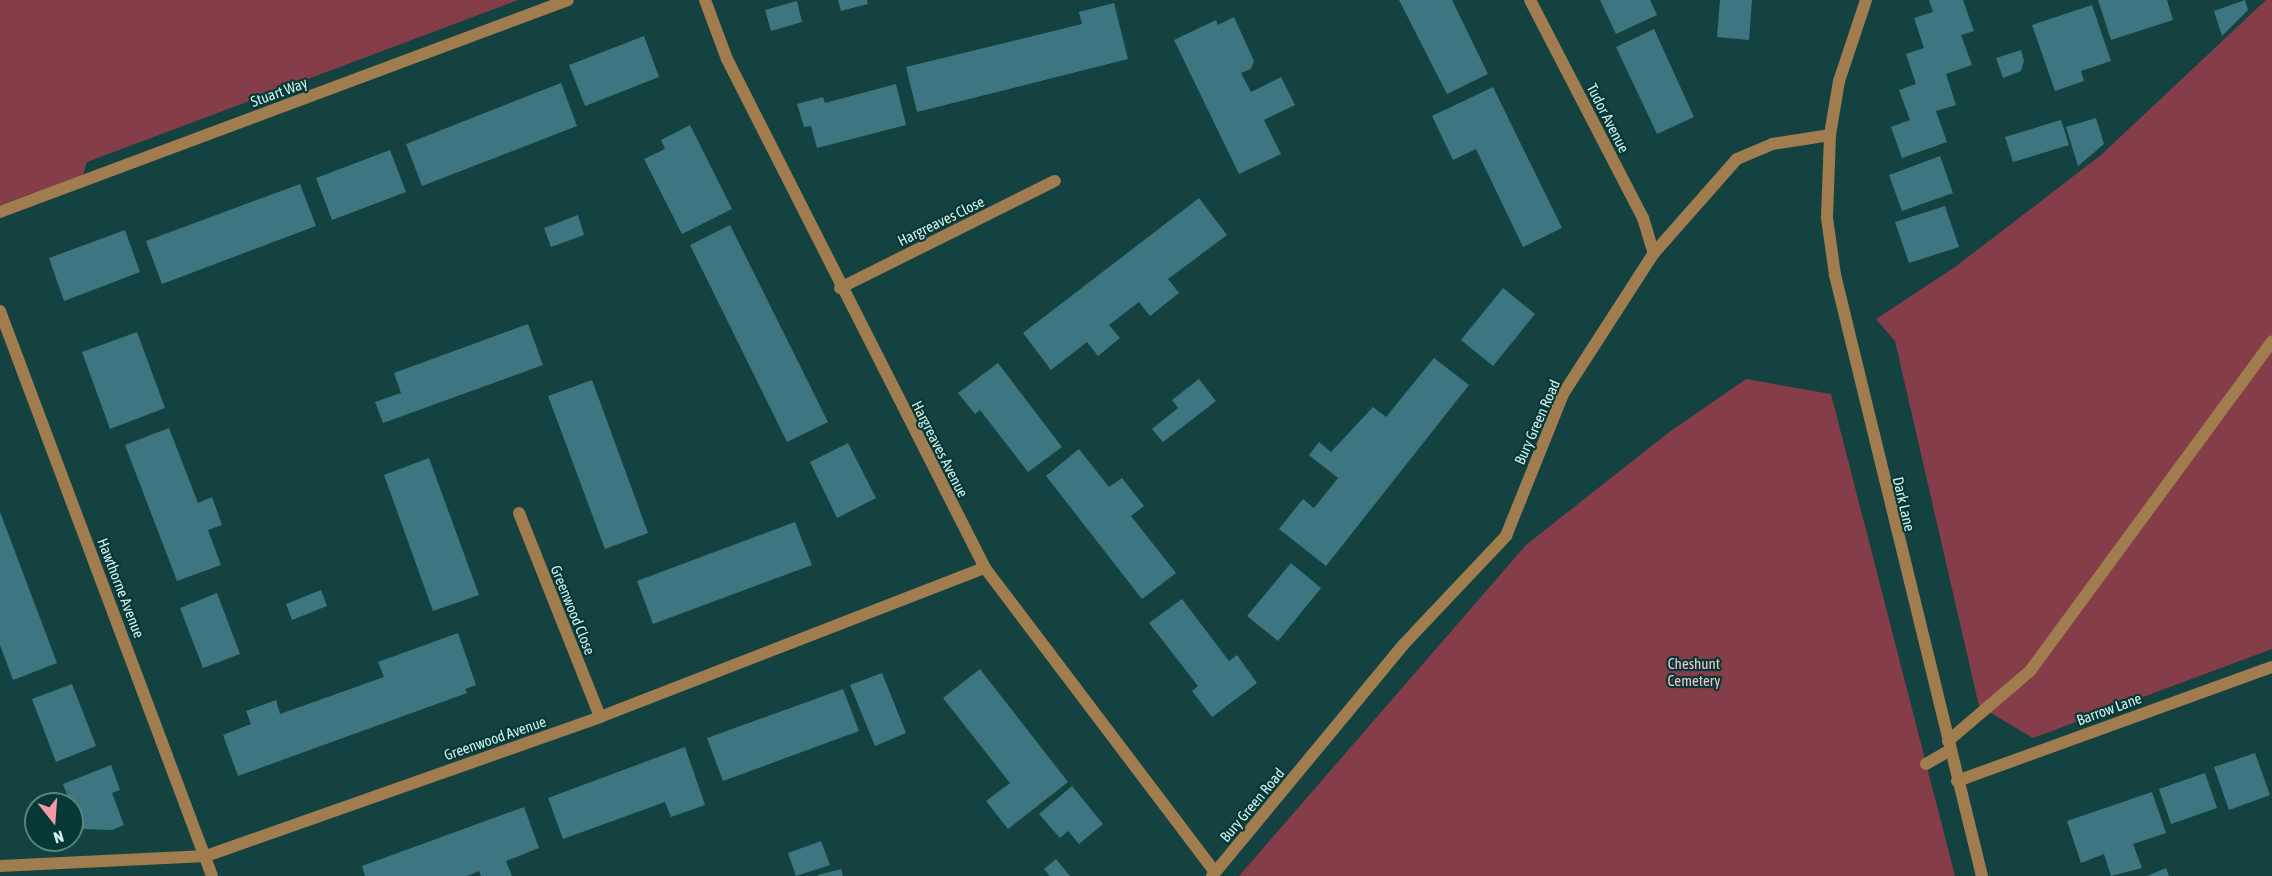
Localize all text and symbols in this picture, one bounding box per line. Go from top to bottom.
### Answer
street label: Stuart Way [248,73,310,111]
street label: Tudor Avenue [1583,80,1633,156]
street label: Hargreaves Close [895,192,987,250]
street label: Bury Green Road [1510,377,1564,467]
street label: Hargreaves Avenue [908,398,972,500]
street label: Dark Lane [1889,475,1919,533]
street label: Hawthorne Avenue [94,536,148,640]
street label: Greenwood Close [547,563,599,657]
park label: Cheshunt Cemetery [1668,654,1720,689]
street label: Barrow Lane [2074,689,2144,729]
street label: Greenwood Avenue [442,712,548,764]
street label: Bury Green Road [1216,764,1288,846]
north arrow [24,792,84,852]
text: N [52,827,66,847]

